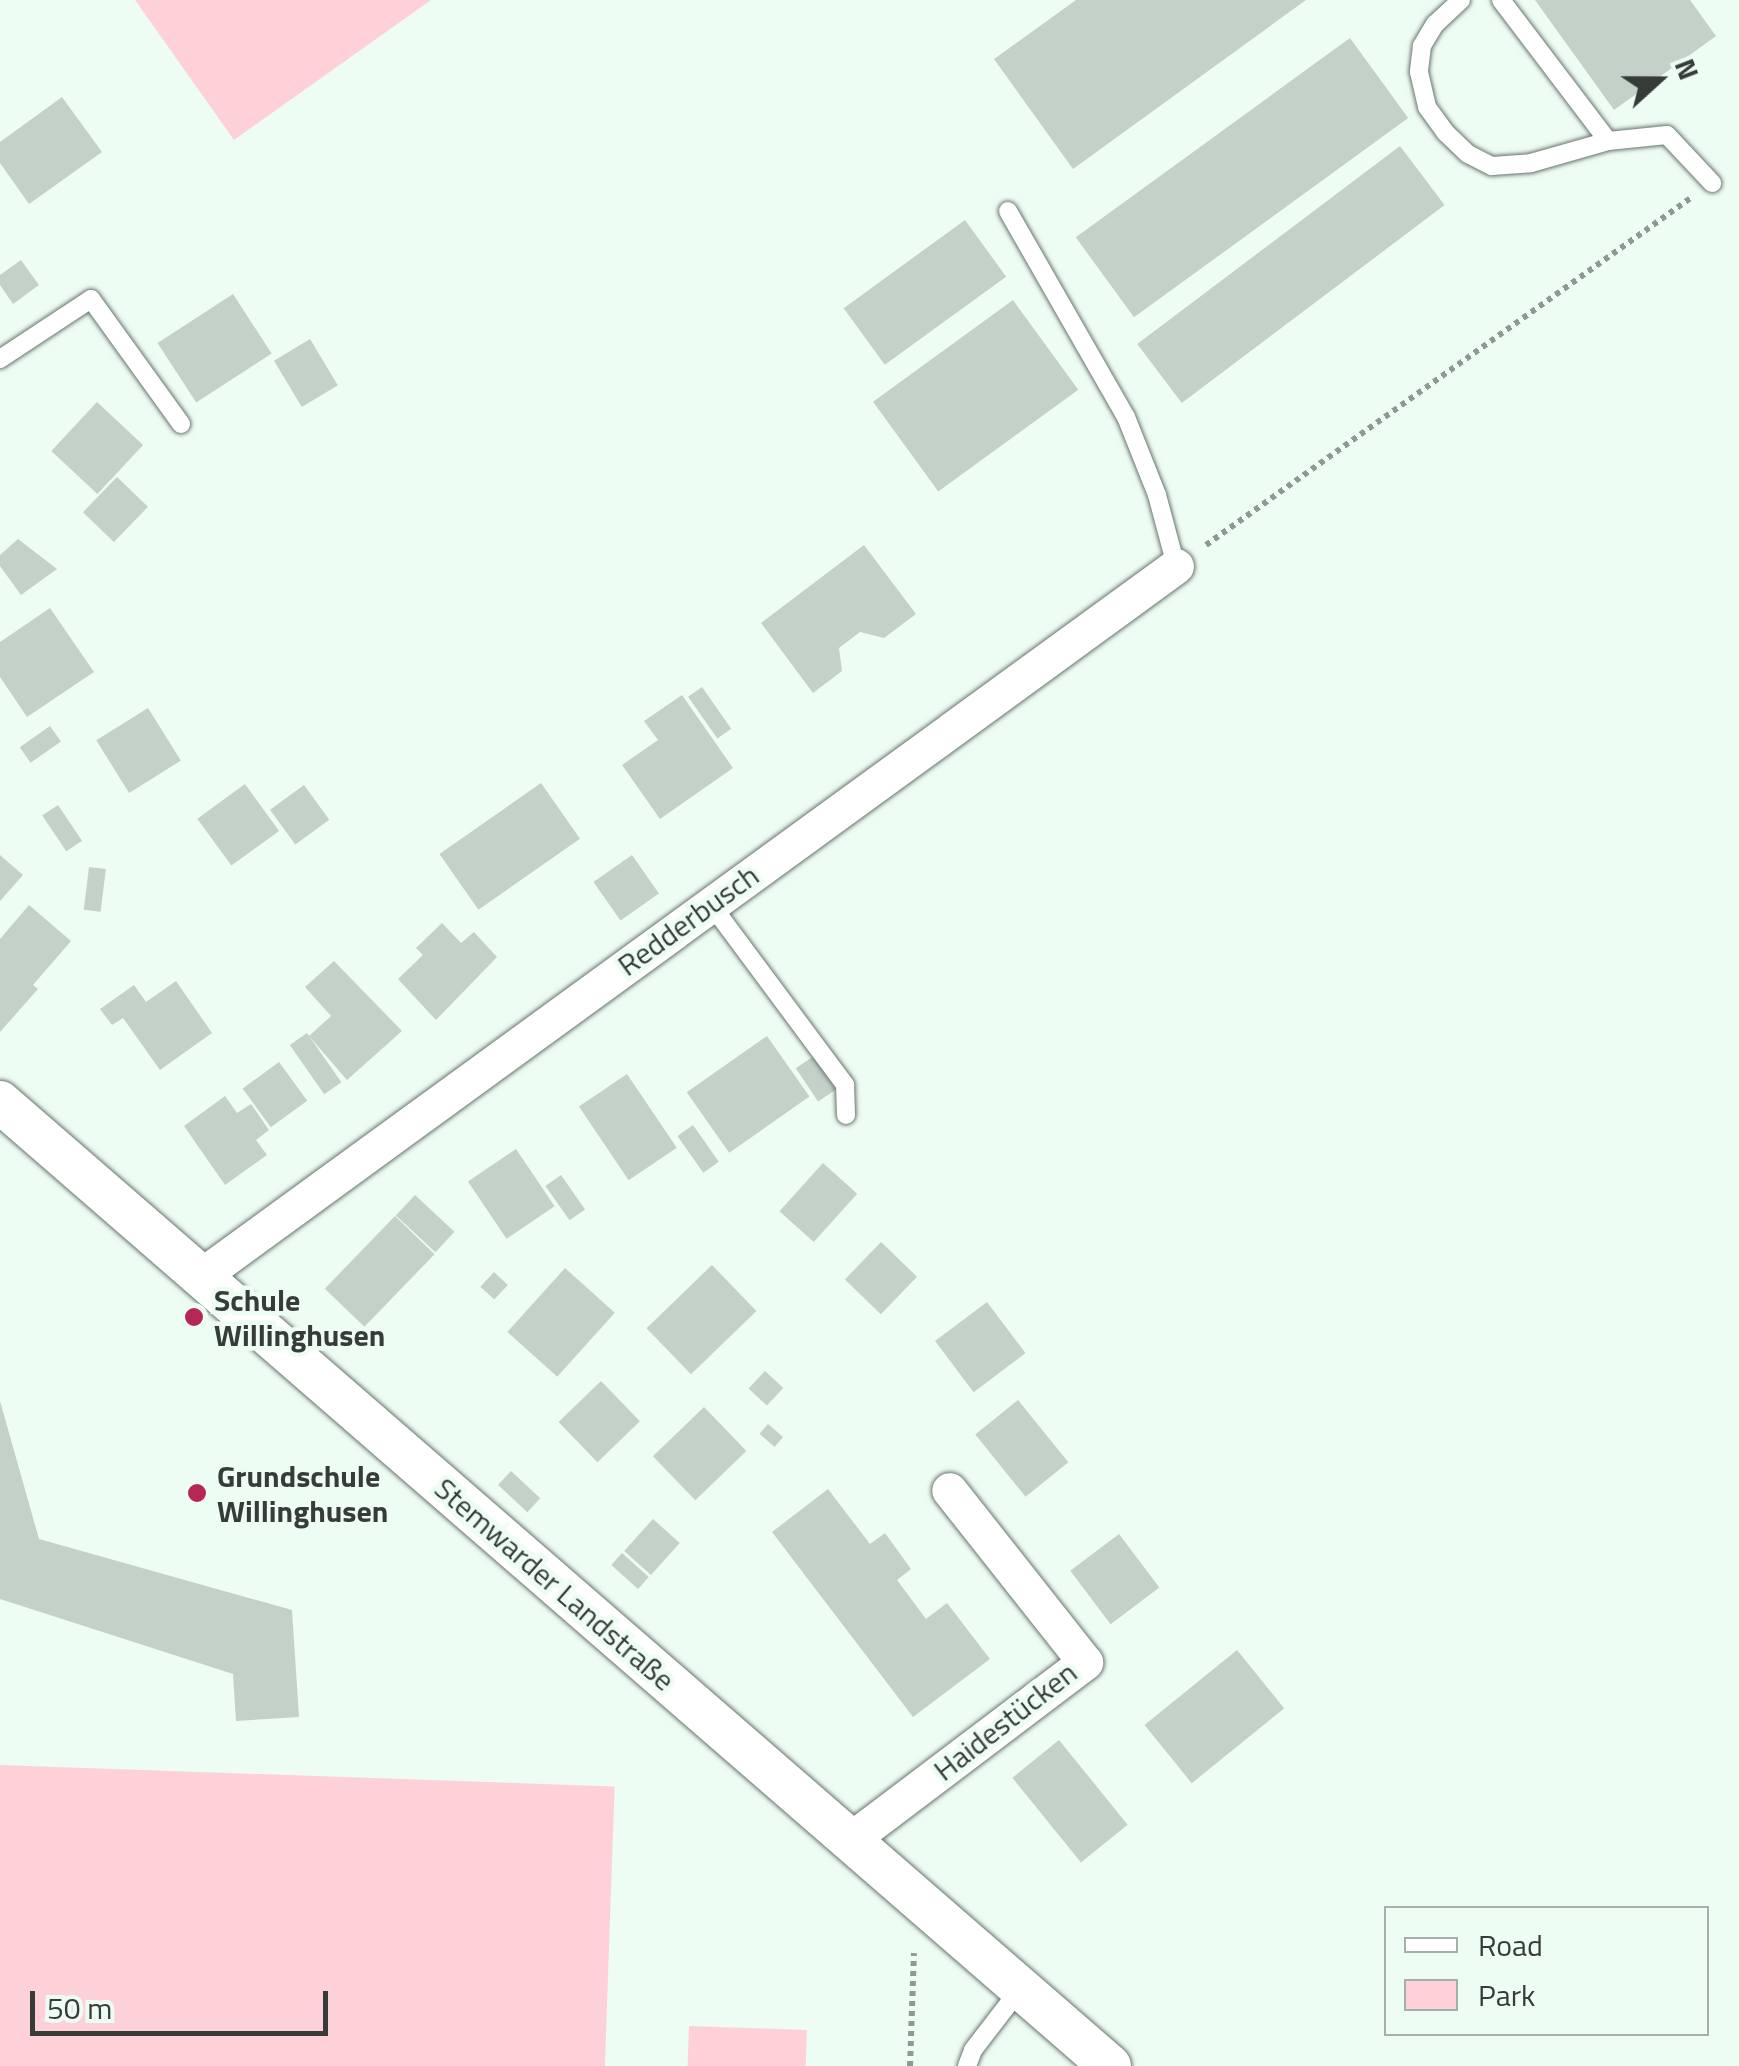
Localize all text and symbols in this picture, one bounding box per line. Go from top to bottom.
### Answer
north arrow [1609,30,1709,130]
text: N [1664,52,1711,86]
street label: Redderbusch [610,857,766,983]
place label: Schule Willinghusen [214,1282,385,1352]
marker: Schule Willinghusen [183,1306,205,1328]
place label: Grundschule Willinghusen [217,1458,388,1528]
street label: Stemwarder Landstraße [428,1470,682,1698]
marker: Grundschule Willinghusen [186,1482,208,1504]
street label: Haidestücken [926,1654,1084,1788]
legend [1384,1906,1709,2036]
text: Road [1478,1922,1543,1968]
scale bar [35,1971,332,2033]
text: Park [1478,1972,1535,2018]
text: 50 m [47,1985,112,2031]

